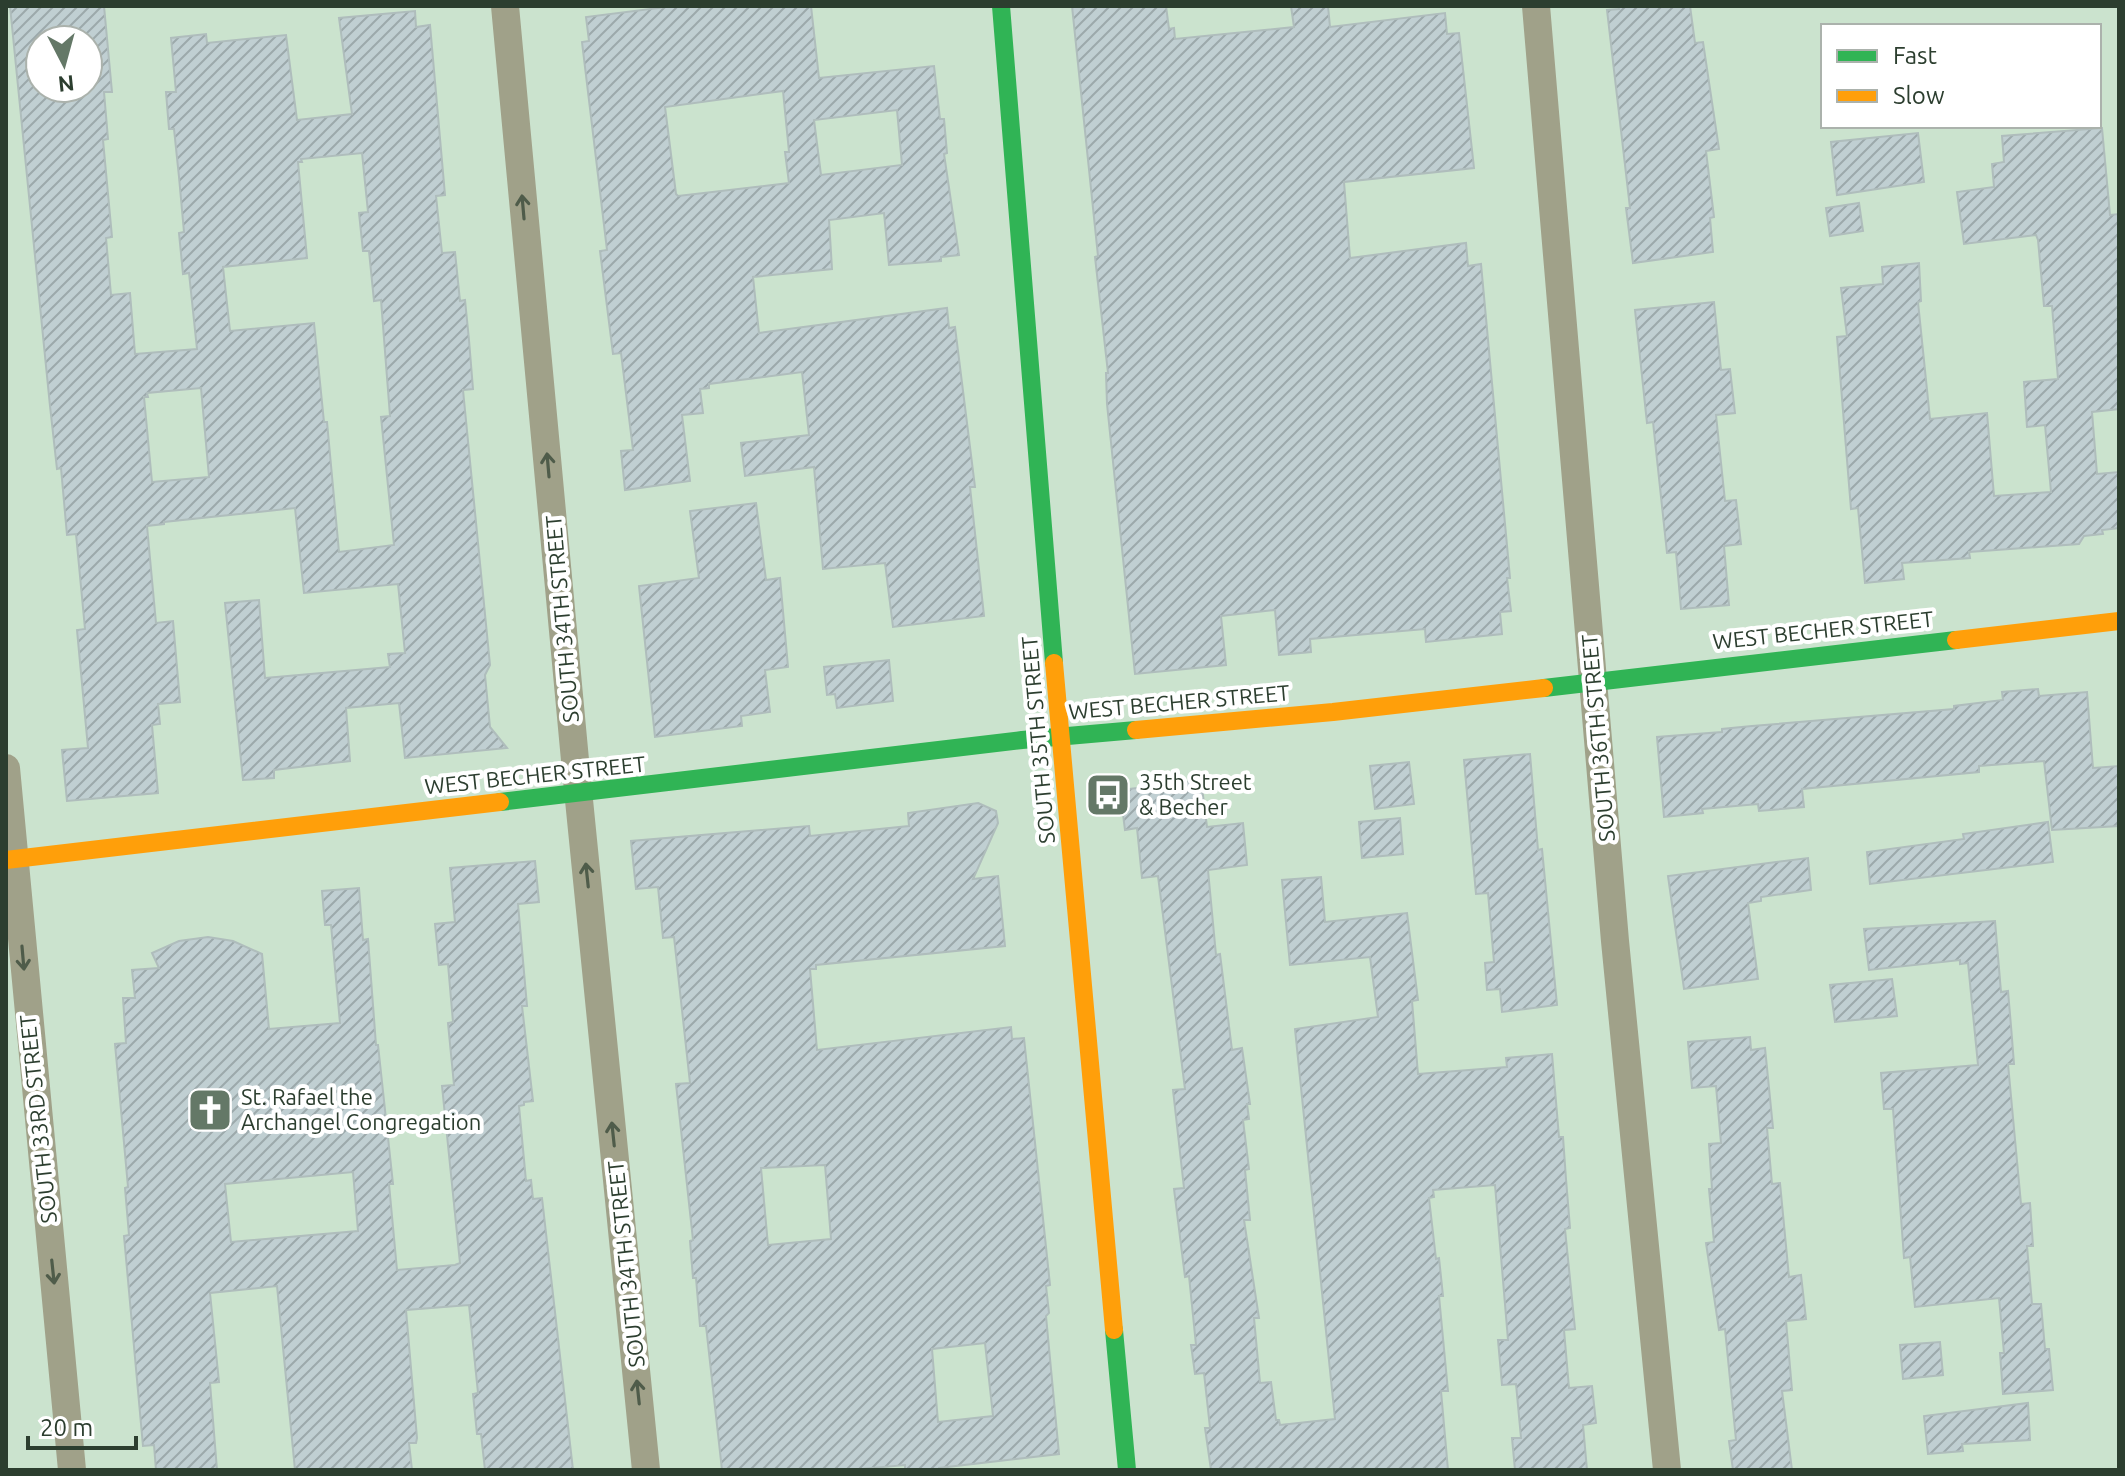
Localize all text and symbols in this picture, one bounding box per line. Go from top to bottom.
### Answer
north arrow [24,24,104,104]
legend [1821,24,2101,128]
text: Fast [1893,42,1937,69]
text: N [57,71,76,98]
text: Slow [1893,82,1945,109]
one-way arrow [516,194,531,220]
one-way arrow [540,452,555,479]
street label: SOUTH 34TH STREET [540,514,583,724]
street label: WEST BECHER STREET [1711,605,1934,654]
street label: SOUTH 36TH STREET [1576,633,1619,843]
street label: SOUTH 35TH STREET [1016,635,1059,845]
street label: WEST BECHER STREET [1067,679,1290,724]
street label: WEST BECHER STREET [423,750,646,799]
place label: 35th Street & Becher [1139,769,1252,819]
bus stop icon: 35th Street & Becher [1084,771,1132,819]
one-way arrow [579,862,594,889]
one-way arrow [16,944,31,971]
street label: SOUTH 33RD STREET [14,1013,61,1225]
place label: St. Rafael the Archangel Congregation [241,1084,481,1134]
church icon: St. Rafael the Archangel Congregation [186,1086,234,1134]
one-way arrow [605,1121,620,1148]
street label: SOUTH 34TH STREET [602,1159,649,1369]
one-way arrow [46,1258,61,1285]
one-way arrow [631,1379,646,1406]
scale bar [28,1400,136,1450]
text: 20 m [40,1414,93,1441]

